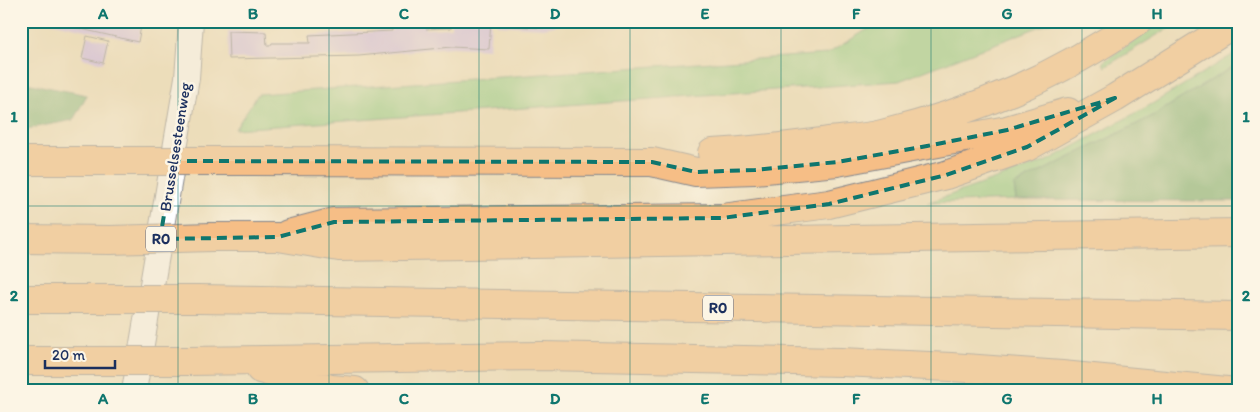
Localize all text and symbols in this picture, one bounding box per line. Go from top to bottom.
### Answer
text: A [97,4,109,23]
text: B [248,4,259,23]
text: C [399,4,410,23]
text: D [550,4,561,23]
text: E [701,4,710,23]
text: F [852,4,861,23]
text: G [1001,4,1013,23]
text: H [1151,4,1163,23]
street label: Brusselsesteenweg [155,80,195,213]
text: 1 [10,107,18,126]
text: 1 [1242,107,1250,126]
road number: R0 [146,226,176,252]
text: 2 [10,286,19,305]
text: 2 [1242,286,1251,305]
road number: R0 [703,296,733,320]
scale bar [45,337,115,369]
text: 20 m [52,346,86,364]
text: A [97,389,109,408]
text: B [248,389,259,408]
text: C [399,389,410,408]
text: D [550,389,561,408]
text: E [701,389,710,408]
text: F [852,389,861,408]
text: G [1001,389,1013,408]
text: H [1151,389,1163,408]

